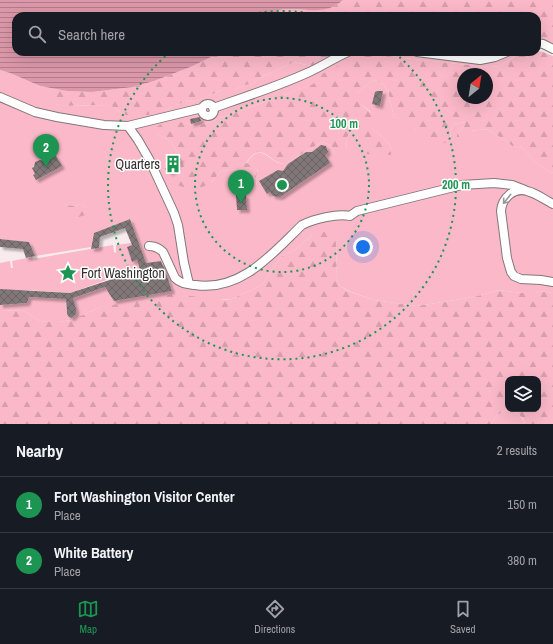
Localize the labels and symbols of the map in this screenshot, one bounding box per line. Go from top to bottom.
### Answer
north arrow [457,68,493,104]
text: 100 m [330,116,358,132]
pin: 2 [33,134,59,167]
building icon: Quarters [163,154,183,174]
place label: Quarters [115,155,160,173]
pin: 1 [228,170,254,203]
text: 200 m [442,177,470,193]
centre of rings [275,178,289,192]
one-way arrow [502,193,511,204]
your location [353,237,373,257]
place icon: Fort Washington [58,263,78,283]
place label: Fort Washington [81,264,165,282]

